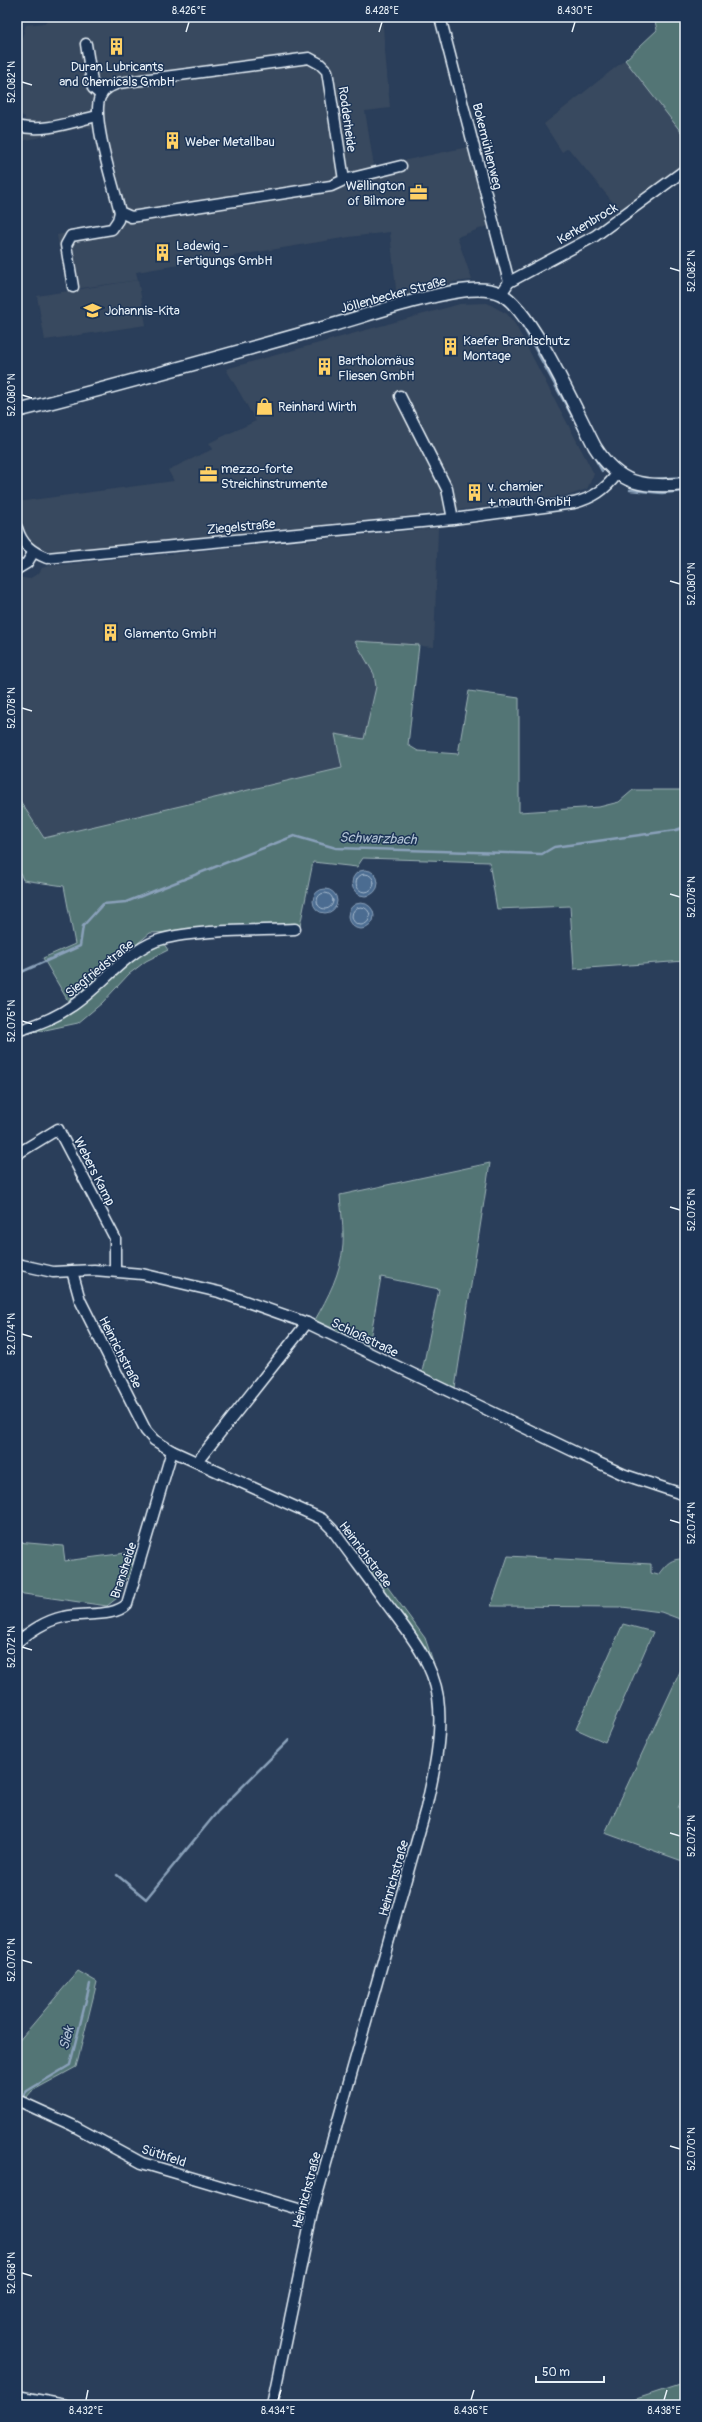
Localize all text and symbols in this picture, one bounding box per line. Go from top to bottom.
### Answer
text: 8.426°E [172,5,206,17]
text: 8.428°E [365,5,399,17]
text: 8.430°E [557,5,593,17]
building icon: Duran Lubricants and Chemicals GmbH [107,37,127,57]
place label: Duran Lubricants and Chemicals GmbH [59,59,175,90]
text: 52.082°N [6,61,18,103]
street label: Rodderheide [334,85,360,154]
street label: Bokemühlenweg [469,101,506,192]
building icon: Weber Metallbau [162,131,182,151]
place label: Weber Metallbau [185,134,275,150]
place label: Wellington of Bilmore [346,178,406,209]
office icon: Wellington of Bilmore [408,182,428,202]
street label: Kerkenbrock [554,199,621,248]
place label: Ladewig - Fertigungs GmbH [176,238,272,269]
building icon: Ladewig - Fertigungs GmbH [153,242,173,262]
text: 52.082°N [686,250,698,292]
street label: Jöllenbecker Straße [339,273,448,317]
school or university icon: Johannis-Kita [82,300,102,320]
place label: Johannis-Kita [105,303,180,319]
place label: Kaefer Brandschutz Montage [463,333,570,364]
building icon: Kaefer Brandschutz Montage [440,337,460,357]
place label: Bartholomäus Fliesen GmbH [338,353,415,384]
building icon: Bartholomäus Fliesen GmbH [315,357,335,377]
text: 52.080°N [6,373,18,417]
shop icon: Reinhard Wirth [255,396,275,416]
place label: Reinhard Wirth [278,399,357,415]
place label: mezzo-forte Streichinstrumente [221,461,328,492]
office icon: mezzo-forte Streichinstrumente [198,465,218,485]
place label: v. chamier + mauth GmbH [487,479,571,510]
building icon: v. chamier + mauth GmbH [465,483,485,503]
street label: Ziegelstraße [206,516,277,538]
text: 52.080°N [686,562,698,606]
building icon: Glamento GmbH [101,623,121,643]
place label: Glamento GmbH [124,626,216,642]
text: 52.078°N [6,687,18,729]
water label: Schwarzbach [339,829,418,848]
text: 52.078°N [686,876,698,918]
street label: Siegfriedstraße [62,936,137,1001]
text: 52.076°N [6,1000,18,1042]
street label: Webers Kamp [70,1134,118,1209]
text: 52.076°N [686,1189,698,1231]
text: 52.074°N [6,1313,18,1355]
street label: Heinrichstraße [95,1314,145,1392]
street label: Schloßstraße [328,1315,401,1361]
text: 52.074°N [686,1502,698,1544]
street label: Heinrichstraße [335,1518,396,1591]
street label: Bransheide [107,1540,141,1601]
text: 52.072°N [6,1626,18,1668]
text: 52.072°N [686,1815,698,1857]
street label: Heinrichstraße [375,1838,413,1918]
text: 52.070°N [6,1938,18,1982]
water label: Siek [55,2024,78,2052]
text: 52.070°N [686,2127,698,2171]
street label: Süthfeld [139,2141,188,2171]
street label: Heinrichstraße [289,2150,325,2230]
text: 52.068°N [6,2252,18,2294]
scale bar [536,2358,604,2384]
text: 50 m [542,2365,570,2380]
text: 8.432°E [69,2405,103,2417]
text: 8.434°E [261,2405,295,2417]
text: 8.436°E [454,2405,488,2417]
text: 8.438°E [647,2405,681,2417]

